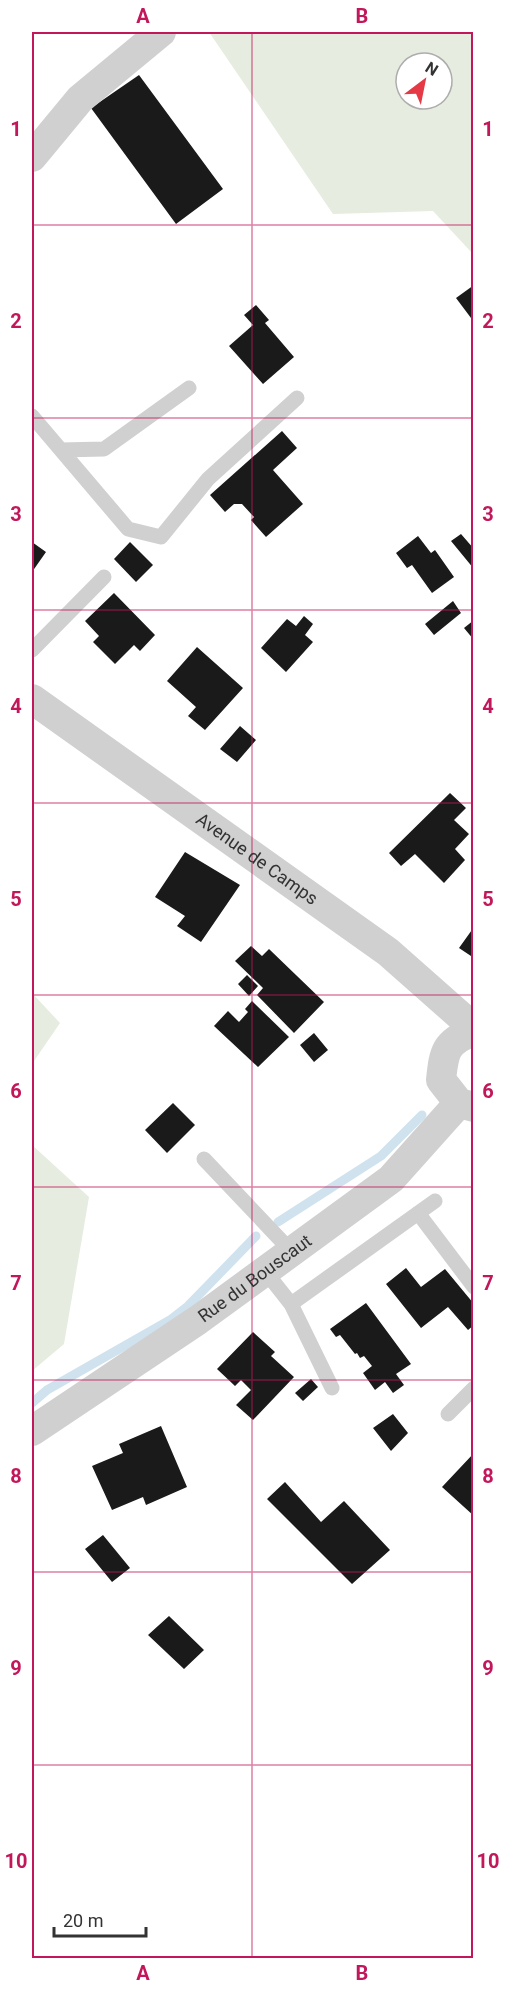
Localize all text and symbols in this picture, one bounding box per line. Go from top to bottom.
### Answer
text: A [136,4,150,28]
text: B [356,4,368,28]
north arrow [394,51,454,111]
text: N [422,58,442,80]
text: 1 [10,117,22,141]
text: 1 [482,117,494,141]
text: 2 [10,309,22,333]
text: 2 [482,309,494,333]
text: 3 [10,502,22,526]
text: 3 [482,502,494,526]
text: 4 [10,694,22,718]
text: 4 [482,694,494,718]
street label: Avenue de Camps [192,808,322,909]
text: 5 [10,887,22,911]
text: 5 [482,887,494,911]
text: 6 [10,1079,22,1103]
text: 6 [482,1079,494,1103]
street label: Rue du Bouscaut [194,1230,315,1327]
text: 7 [10,1271,22,1295]
text: 7 [482,1271,494,1295]
text: 8 [10,1464,22,1488]
text: 8 [482,1464,494,1488]
text: 9 [10,1656,22,1680]
text: 9 [482,1656,494,1680]
text: 10 [5,1849,27,1873]
text: 10 [477,1849,499,1873]
scale bar [54,1900,146,1938]
text: 20 m [63,1910,103,1931]
text: A [136,1961,150,1985]
text: B [356,1961,368,1985]

